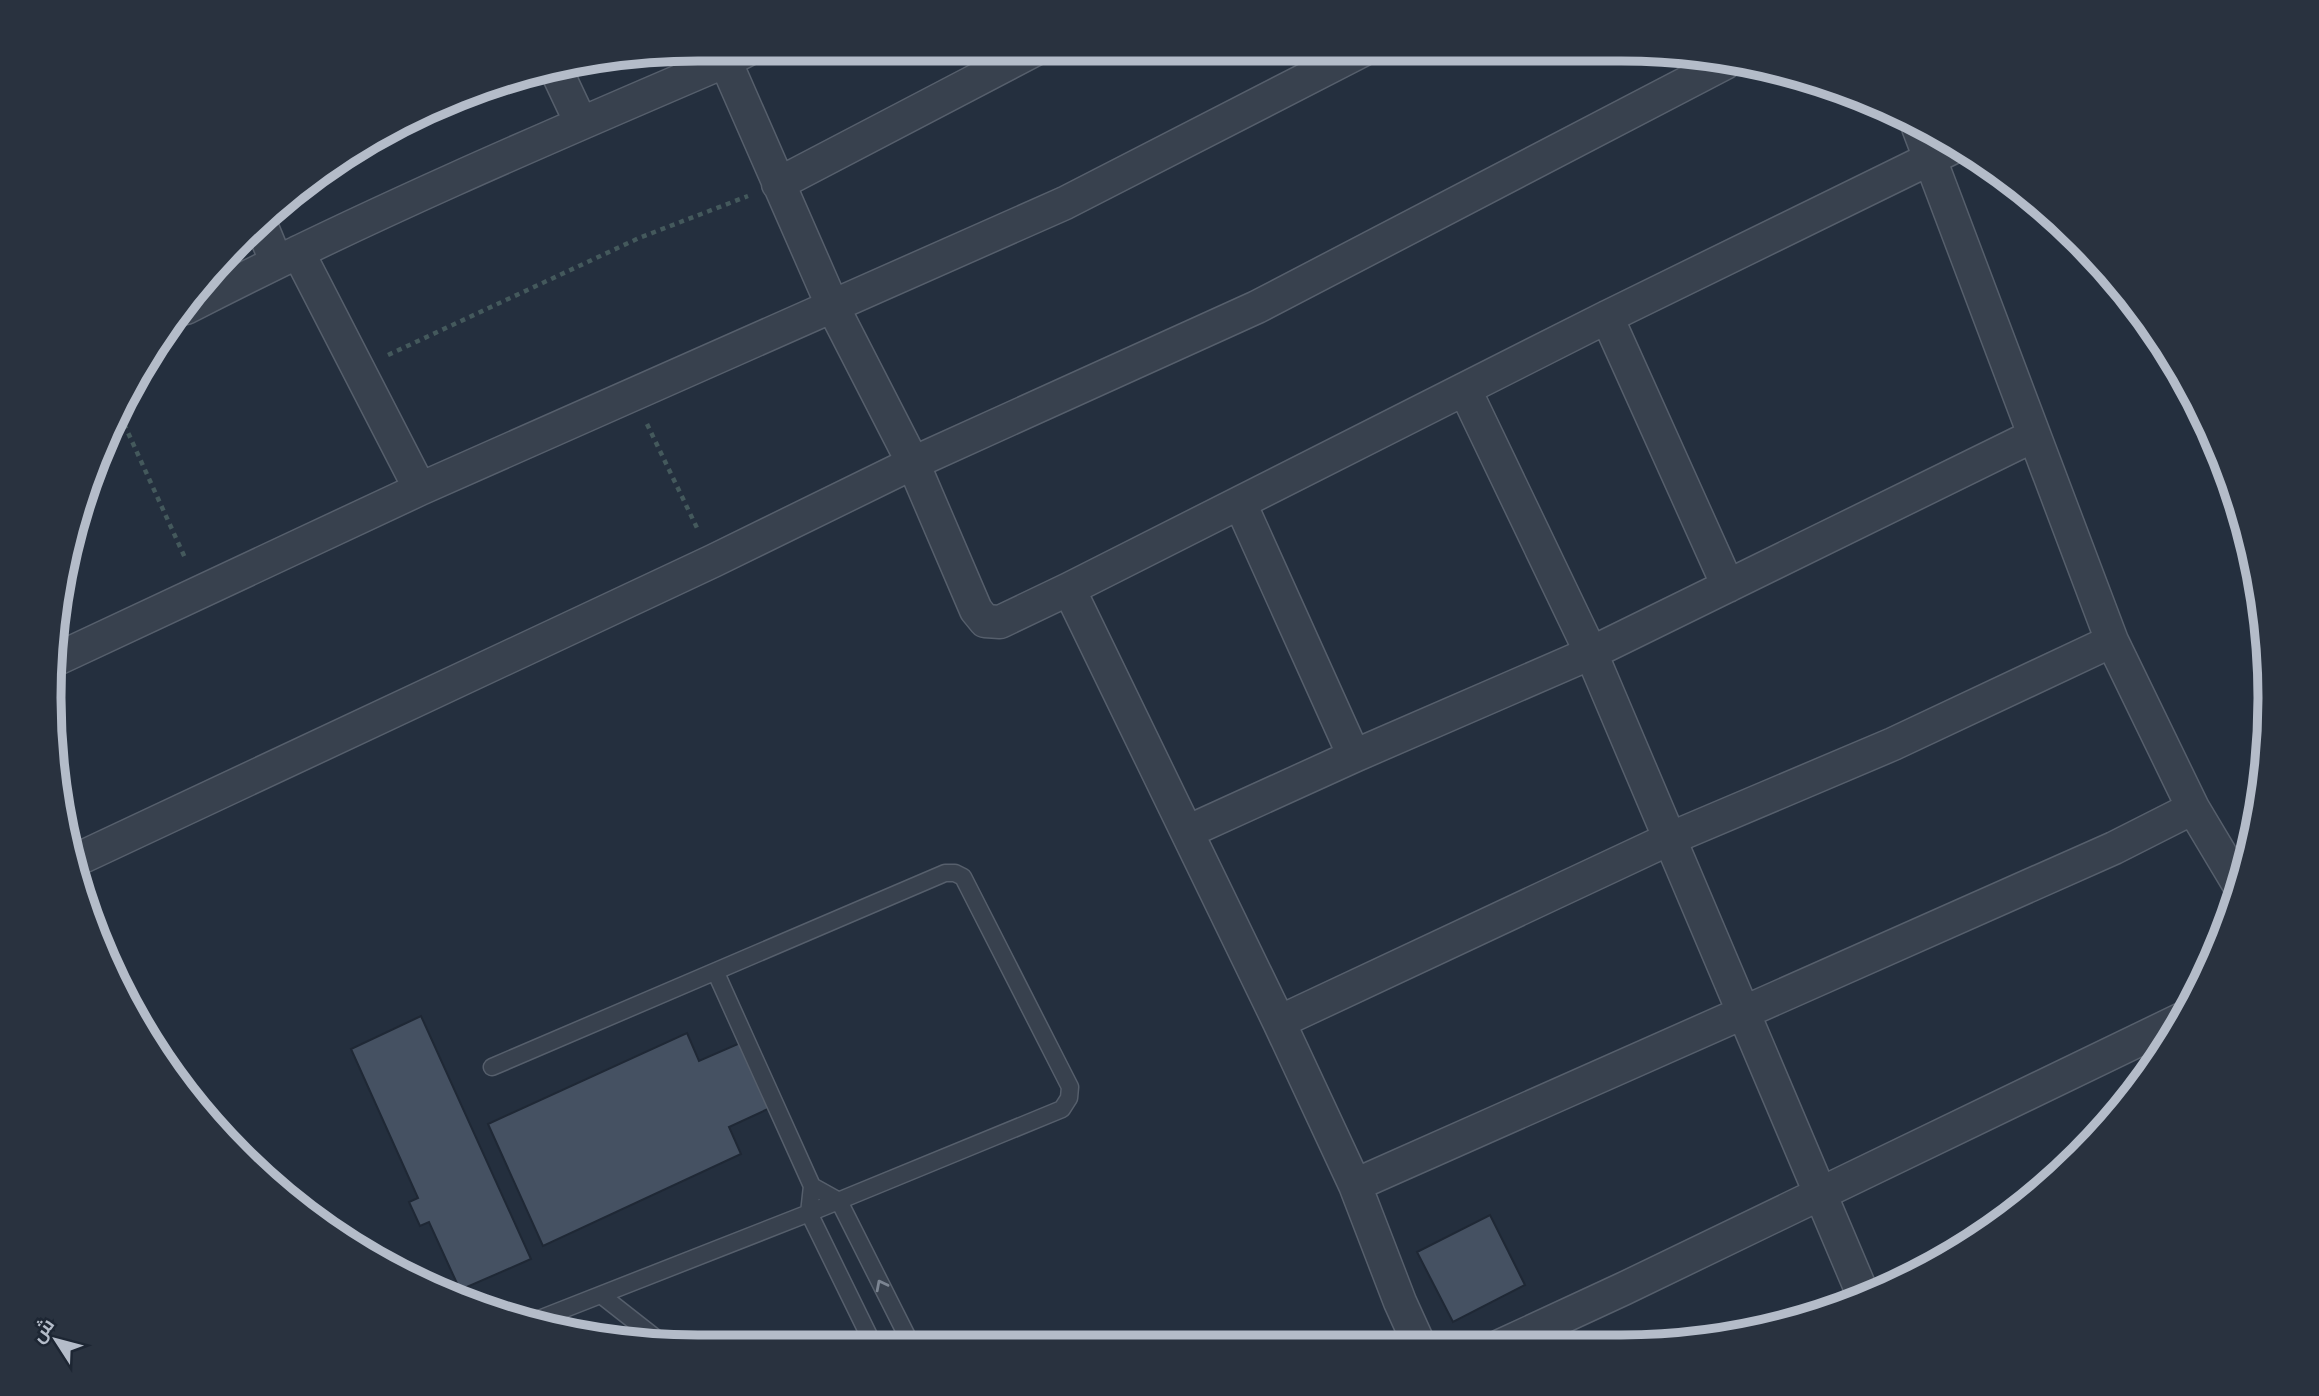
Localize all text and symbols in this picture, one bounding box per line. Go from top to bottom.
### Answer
one-way arrow [876,1280,890,1292]
north arrow [21,1305,91,1375]
text: ش [26,1314,60,1348]

